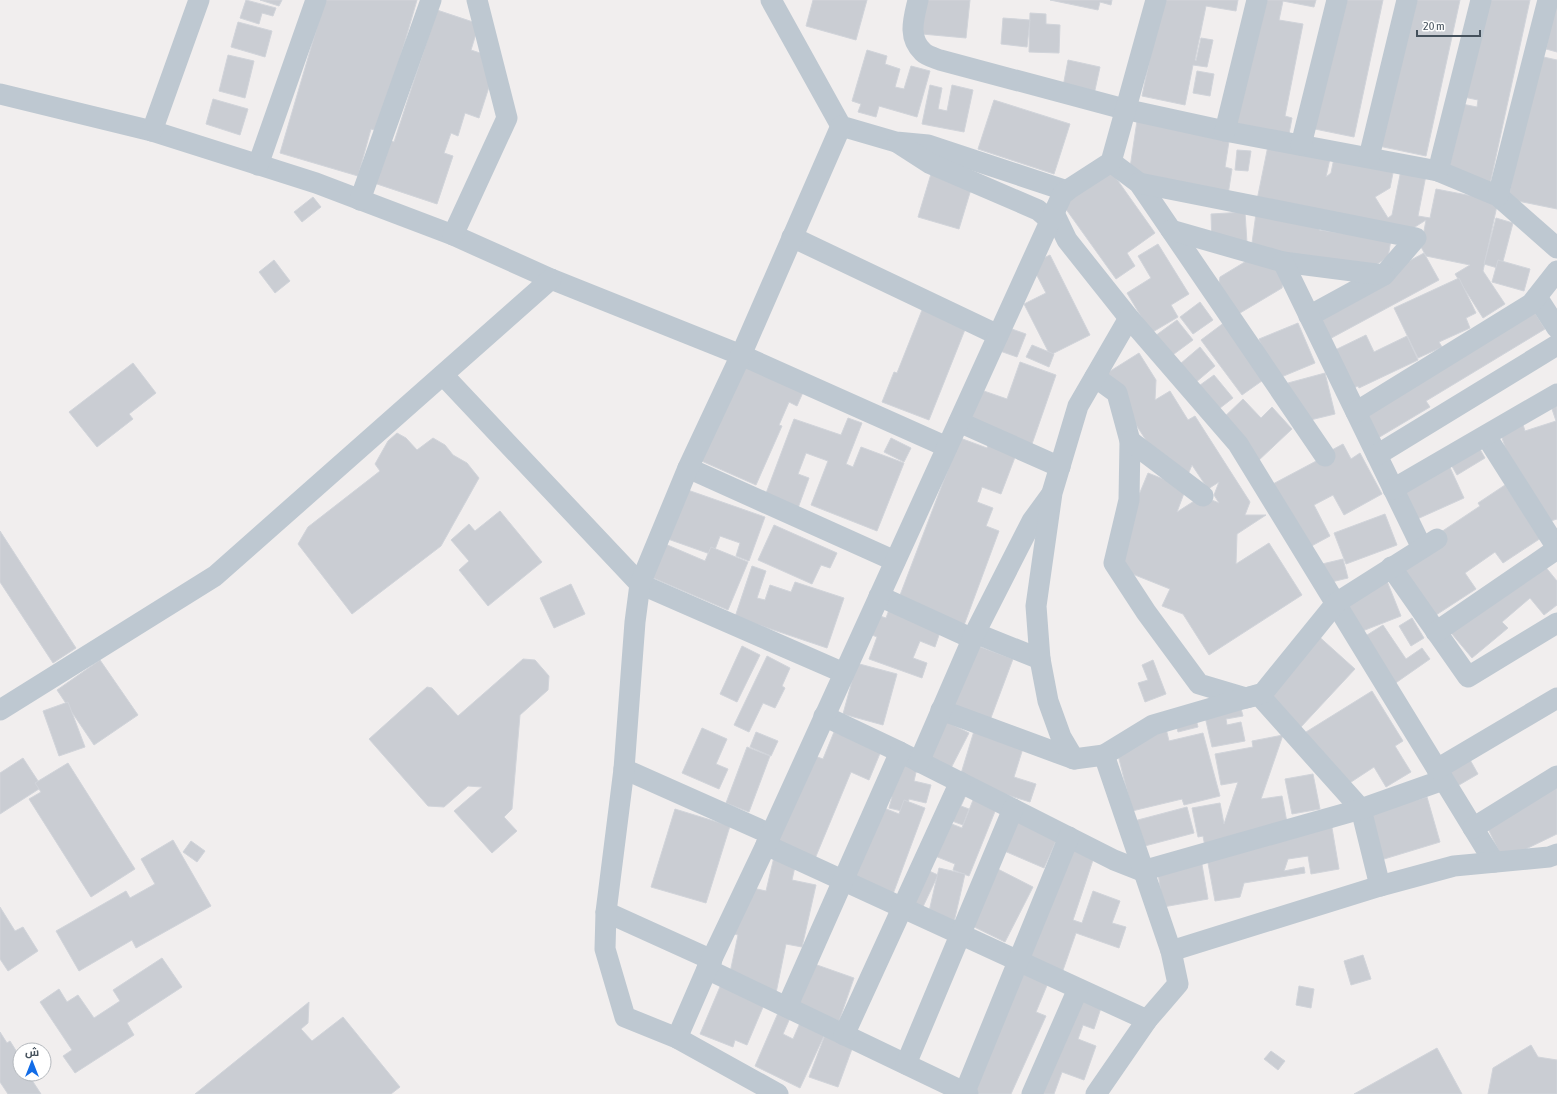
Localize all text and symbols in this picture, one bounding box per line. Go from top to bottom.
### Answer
scale bar [1417,12,1480,38]
text: 20 m [1423,19,1445,33]
north arrow [12,1042,52,1082]
text: ش [25,1046,39,1059]

